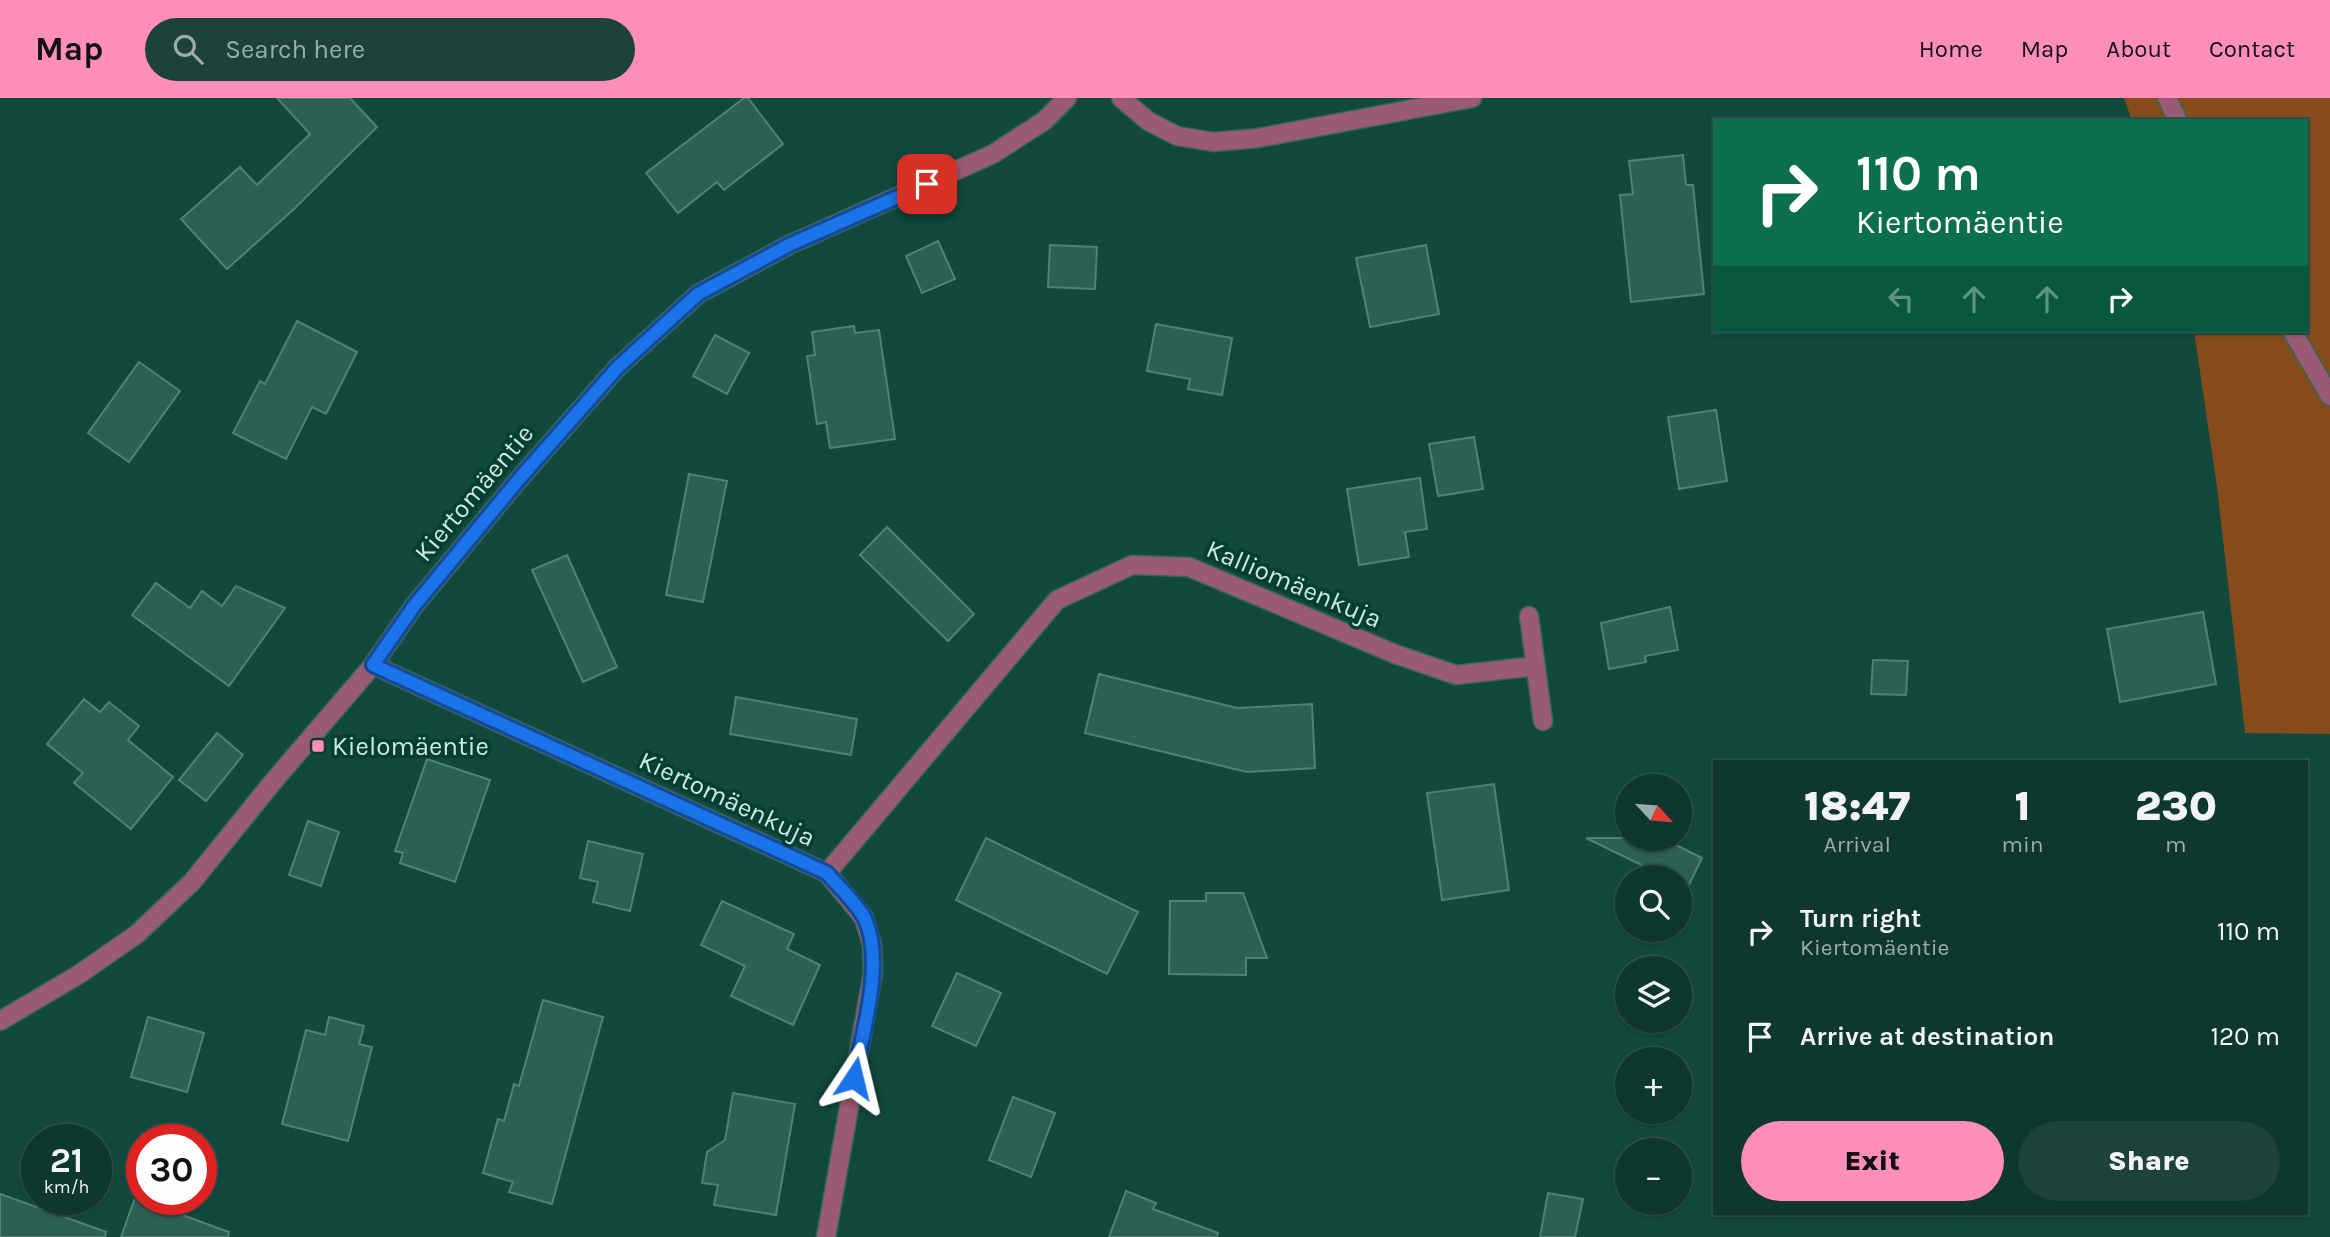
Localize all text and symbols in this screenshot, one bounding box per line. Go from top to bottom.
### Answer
search box [145,18,635,81]
text: Map [35,30,103,68]
icon: search [169,30,207,68]
text: Search here [225,34,365,65]
text: Home [1919,35,1983,63]
text: Map [2021,35,2068,63]
text: About [2106,35,2171,63]
text: Contact [2209,35,2295,63]
text: 110 m [1856,145,1981,202]
icon: right [1741,147,1832,238]
pin [897,154,957,214]
icon: arrive [908,165,946,203]
text: Kiertomäentie [1856,204,2064,241]
icon: left [1882,280,1920,318]
icon: ahead [1955,280,1993,318]
icon: ahead [2028,280,2066,318]
icon: right [2101,280,2139,318]
street label: Kiertomäentie [408,418,540,568]
street label: Kalliomäenkuja [1202,533,1386,635]
place label: Kielomäentie [332,731,489,762]
marker: Kielomäentie [310,738,326,754]
street label: Kiertomäenkuja [634,745,820,853]
north arrow [1615,774,1692,850]
map controls [1615,774,1692,1215]
text: 18:47 [1804,781,1910,831]
text: 1 [2014,781,2031,831]
text: 230 [2135,781,2217,831]
text: Arrival [1824,831,1891,858]
text: min [2001,831,2044,858]
text: m [2165,831,2187,858]
button: search [1615,865,1692,942]
text: Turn right [1800,903,1921,934]
icon: right [1741,913,1779,951]
text: 110 m [2217,916,2280,947]
text: Kiertomäentie [1800,934,1949,961]
button: layers [1615,956,1692,1033]
icon: arrive [1741,1018,1779,1056]
text: Arrive at destination [1800,1021,2054,1052]
text: 120 m [2210,1021,2280,1052]
position arrow [817,1041,891,1115]
button: + [1615,1047,1692,1124]
button: Exit [1741,1121,2004,1201]
button: Share [2018,1121,2280,1201]
speed limit sign: 30 [126,1124,217,1215]
button: − [1615,1138,1692,1215]
text: 21 [50,1140,83,1181]
text: km/h [44,1176,89,1198]

